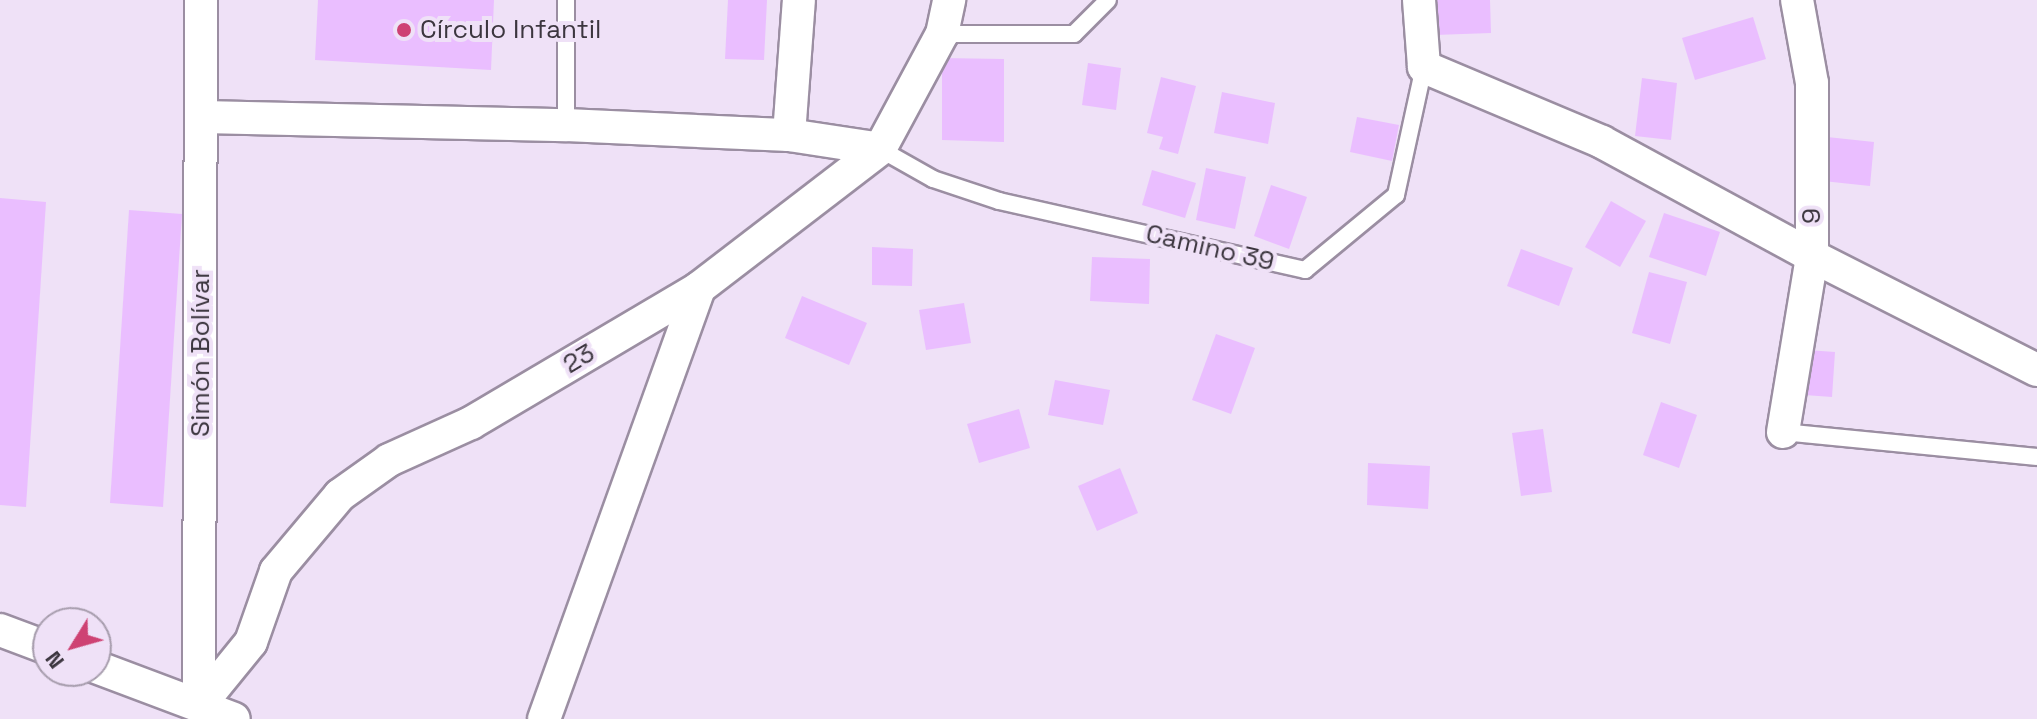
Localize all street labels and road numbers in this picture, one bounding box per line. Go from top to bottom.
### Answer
street label: 9 [1796,208,1828,224]
street label: Camino 39 [1143,218,1277,278]
street label: Simón Bolívar [185,269,217,437]
street label: 23 [558,338,600,380]

